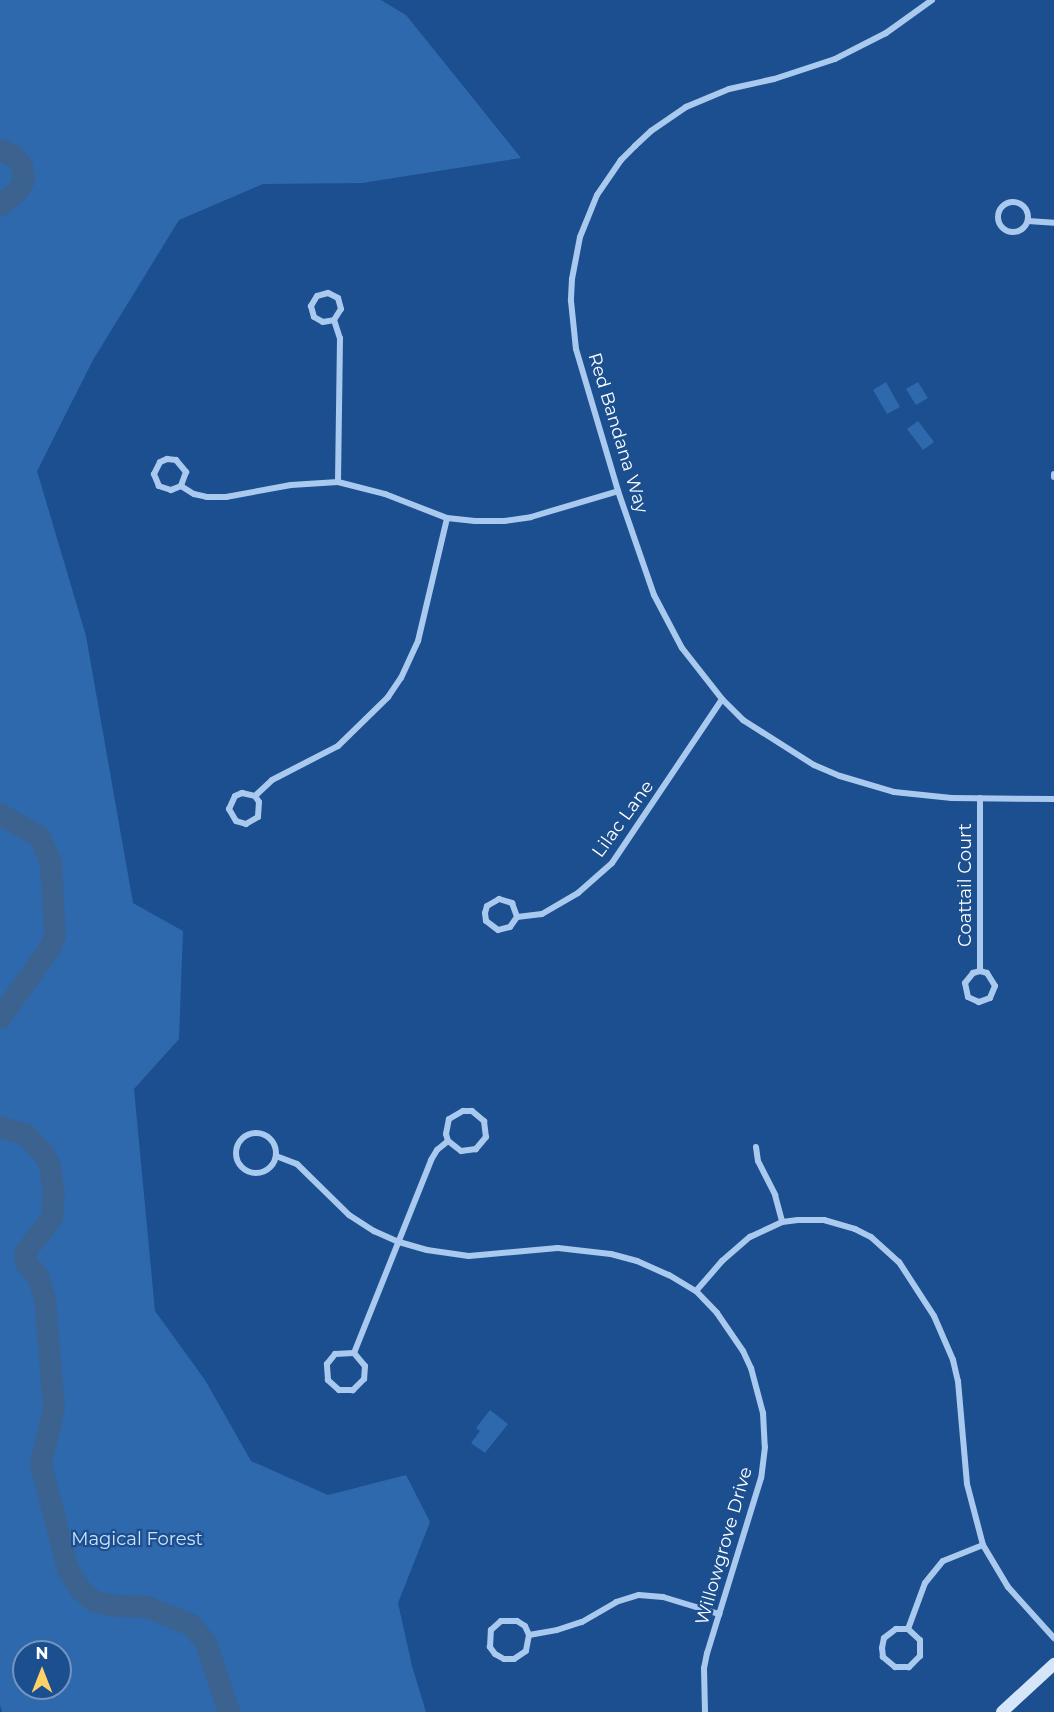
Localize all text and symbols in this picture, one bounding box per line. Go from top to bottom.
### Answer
street label: Red Bandana Way [583,350,653,516]
street label: Lilac Lane [588,776,658,862]
street label: Coattail Court [954,823,976,947]
street label: Willowgrove Drive [691,1465,757,1627]
park label: Magical Forest [71,1528,203,1550]
north arrow [12,1640,72,1700]
text: N [36,1644,48,1663]

